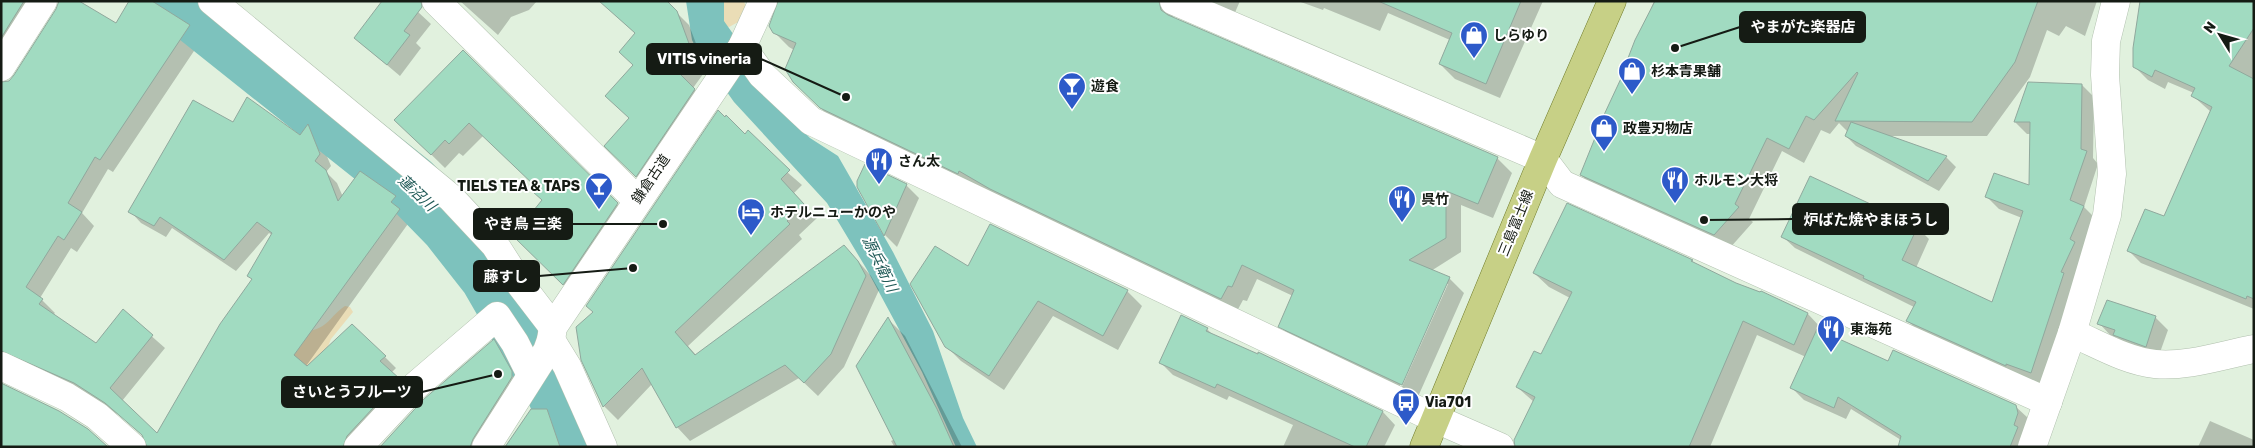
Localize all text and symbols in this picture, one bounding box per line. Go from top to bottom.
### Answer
north arrow [2195,10,2245,60]
callout: やまがた楽器店 [1740,12,1865,42]
text: やまがた楽器店 [1750,18,1856,36]
text: N [2200,18,2220,37]
shop icon: しらゆり [1459,20,1489,59]
place label: しらゆり [1493,27,1549,44]
callout: VITIS vineria [647,44,761,74]
text: VITIS vineria [657,50,751,68]
shop icon: 杉本青果舗 [1617,56,1647,95]
place label: 杉本青果舗 [1651,63,1721,80]
bar icon: 遊食 [1057,71,1087,110]
place label: 遊食 [1091,78,1119,95]
shop icon: 政豊刃物店 [1589,113,1619,152]
place label: 政豊刃物店 [1623,120,1693,137]
restaurant icon: さん太 [864,146,894,185]
street label: 鎌倉古道 [628,151,674,207]
place label: さん太 [898,153,940,170]
restaurant icon: ホルモン大将 [1660,165,1690,204]
water label: 蓮沼川 [394,171,441,216]
bar icon: TIELS TEA & TAPS [584,171,614,210]
place label: ホルモン大将 [1694,172,1778,189]
place label: TIELS TEA & TAPS [457,178,580,195]
restaurant icon: 呉竹 [1387,184,1417,223]
street label: 三島富士線 [1495,187,1537,259]
place label: 呉竹 [1421,191,1449,208]
hotel icon: ホテルニューかのや [736,197,766,236]
place label: ホテルニューかのや [770,204,896,221]
callout: 炉ばた焼やまほうし [1793,204,1948,234]
callout: やき鳥 三楽 [474,209,572,239]
text: 炉ばた焼やまほうし [1803,211,1939,229]
text: やき鳥 三楽 [484,215,562,233]
water label: 源兵衛川 [859,233,902,297]
callout: 藤すし [474,261,539,291]
text: 藤すし [483,268,529,286]
restaurant icon: 東海苑 [1816,314,1846,353]
place label: 東海苑 [1850,321,1892,338]
callout: さいとうフルーツ [282,377,422,407]
text: さいとうフルーツ [292,383,412,401]
bus stop icon: Via701 [1391,387,1421,426]
place label: Via701 [1425,394,1471,411]

